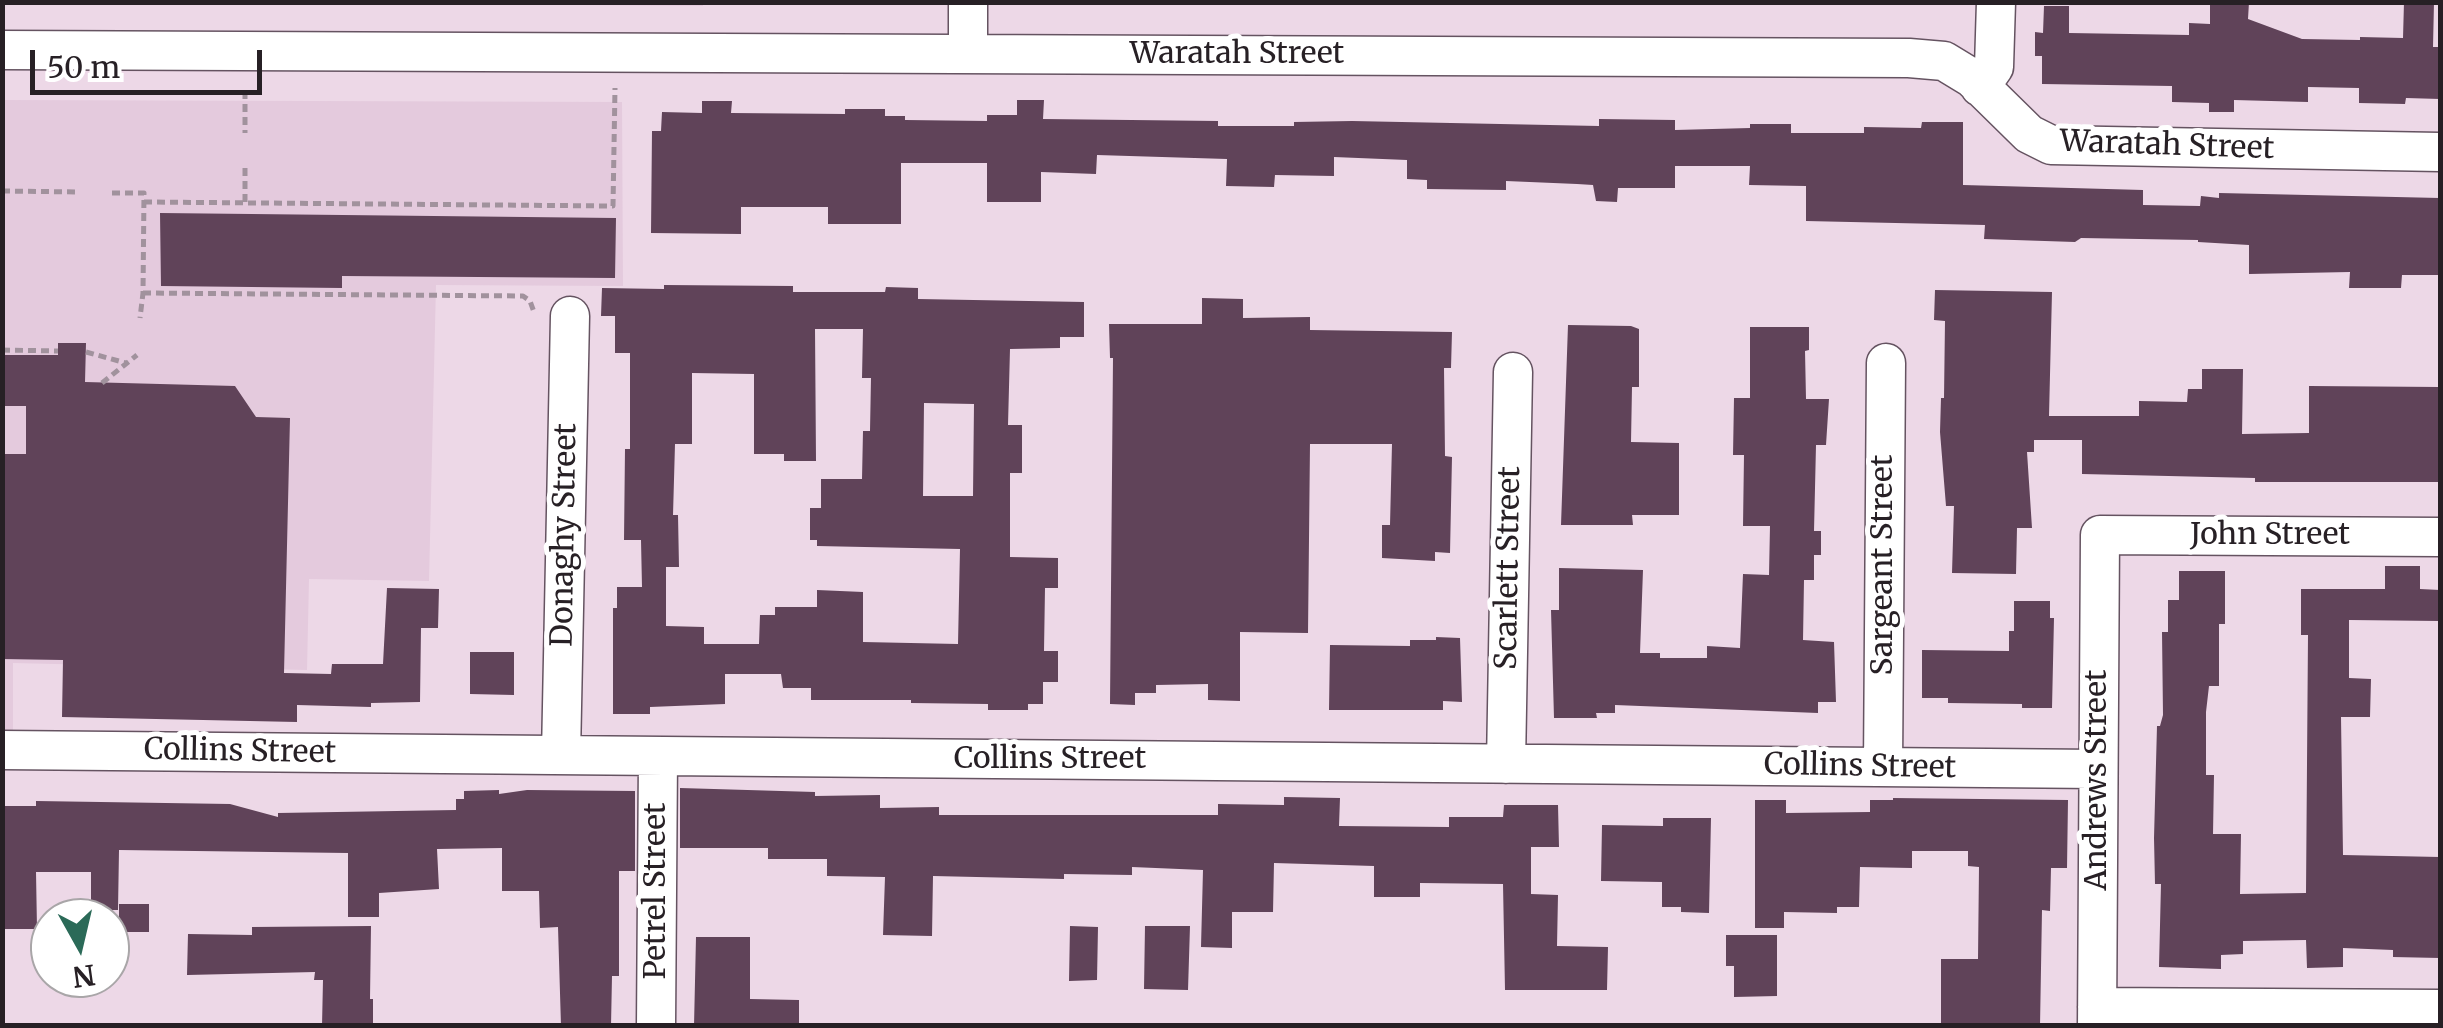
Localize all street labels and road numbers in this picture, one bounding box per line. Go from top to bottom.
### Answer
street label: Waratah Street [1130,37,1344,73]
street label: Waratah Street [2059,124,2275,168]
street label: Donaghy Street [545,423,585,647]
street label: Sargeant Street [1866,455,1902,675]
street label: Scarlett Street [1489,466,1529,670]
street label: John Street [2190,518,2350,554]
street label: Andrews Street [2080,669,2116,891]
street label: Collins Street [144,732,336,772]
street label: Collins Street [954,742,1146,778]
street label: Collins Street [1764,747,1956,787]
street label: Petrel Street [639,803,675,979]

